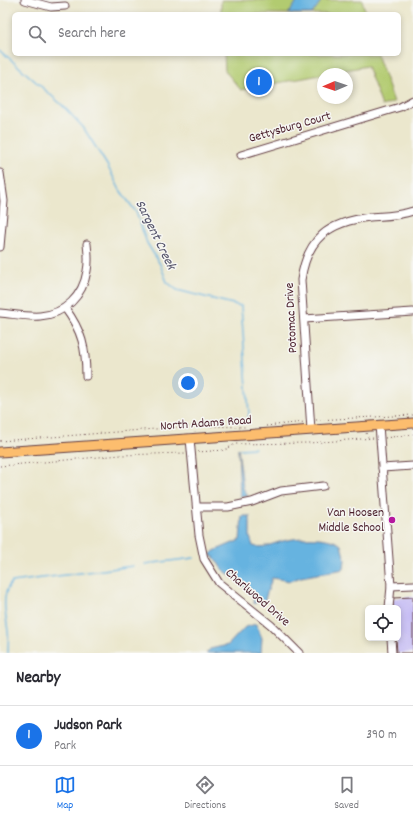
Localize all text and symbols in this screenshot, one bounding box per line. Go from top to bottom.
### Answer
search box [12,12,401,56]
icon: search [26,23,48,45]
text: Search here [58,23,126,45]
pin: 1 [246,67,272,97]
north arrow [317,68,353,104]
street label: Gettysburg Court [247,107,334,149]
water label: Sargent Creek [130,197,181,274]
street label: Potomac Drive [281,282,303,354]
your location [178,373,198,393]
street label: North Adams Road [160,411,252,437]
place label: Van Hoosen Middle School [318,504,384,538]
marker: Van Hoosen Middle School [387,515,397,525]
street label: Charlwood Drive [220,564,294,632]
map controls [365,605,401,641]
button: locate [365,605,401,641]
text: Nearby [16,667,60,691]
text: Judson Park [54,715,122,737]
text: 1 [28,726,30,745]
text: 390 m [366,726,397,745]
text: Park [54,737,76,756]
tab: Map [54,774,76,814]
tab: Directions [184,774,226,814]
tab: Saved [334,774,359,814]

